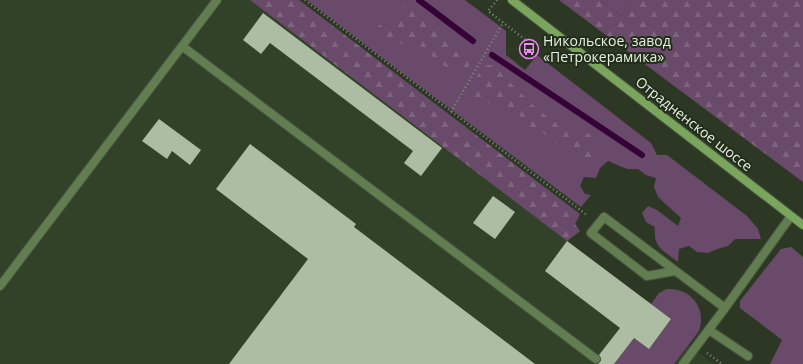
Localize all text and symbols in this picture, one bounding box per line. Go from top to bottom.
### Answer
place label: Никольское, завод «Петрокерамика» [543,31,671,66]
bus stop icon: Никольское, завод «Петрокерамика» [518,38,540,60]
street label: Отрадненское шоссе [632,72,757,175]

